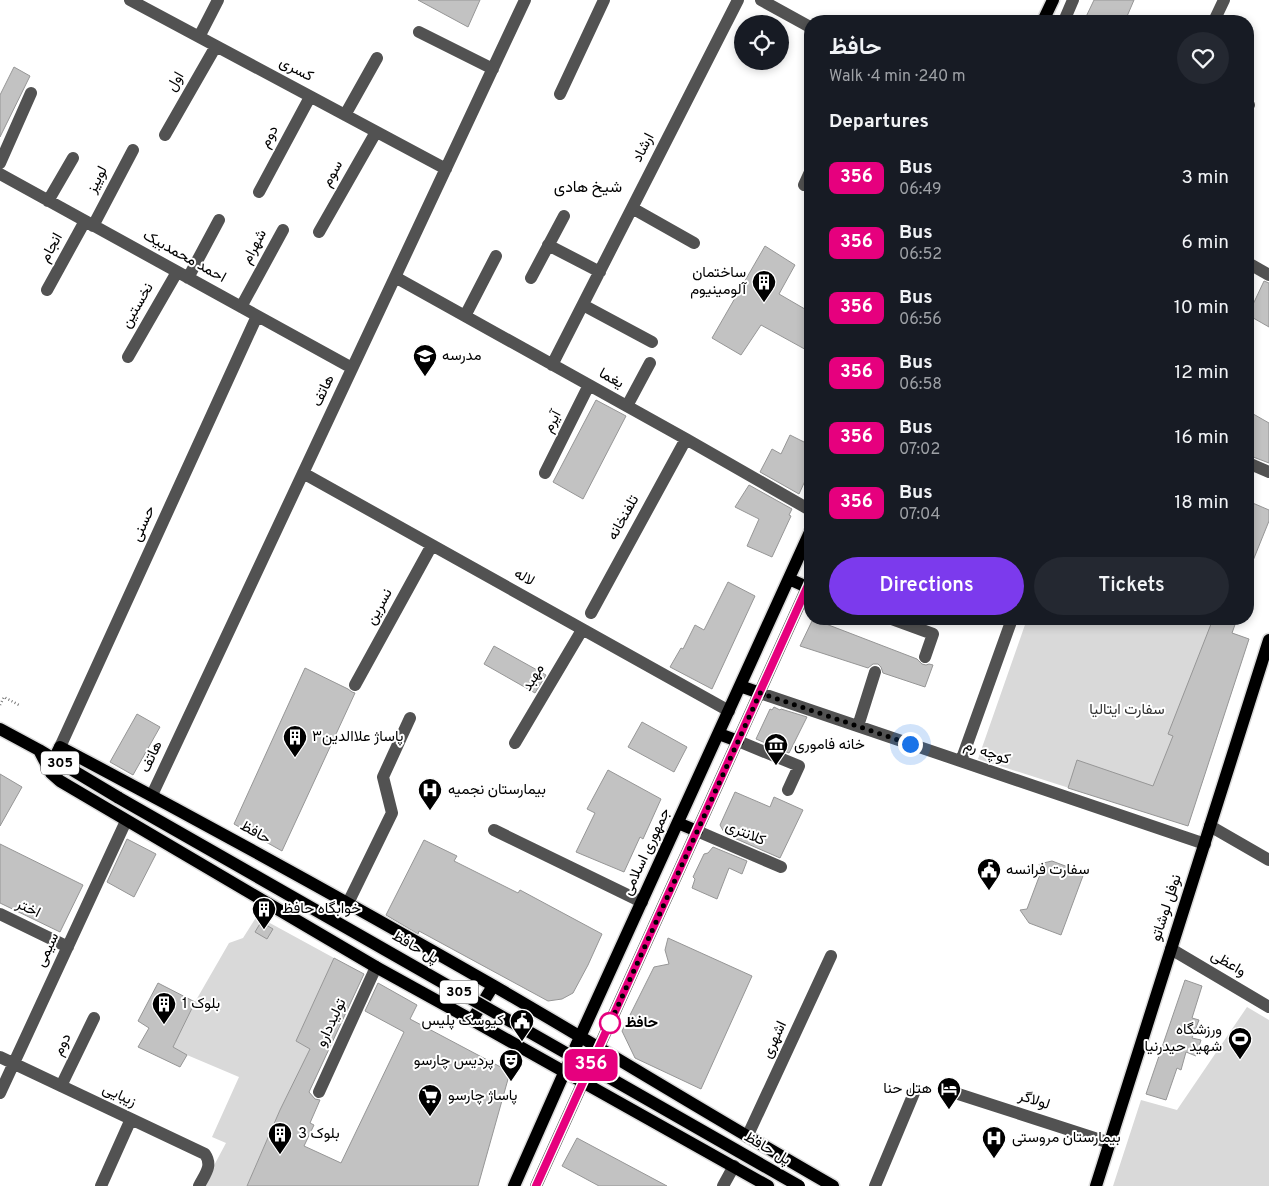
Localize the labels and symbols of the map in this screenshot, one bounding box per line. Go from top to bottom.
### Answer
street label: کسری [276,53,317,87]
street label: اول [163,69,189,95]
street label: دوم [256,122,284,152]
street label: ارشاد [629,130,659,166]
street label: سوم [318,157,348,191]
street label: لوییز [83,163,113,198]
district label: شیخ هادی [554,178,622,198]
street label: احمد محمدبیک [139,226,229,288]
street label: شهرام [238,226,272,268]
street label: انجام [36,230,68,266]
place label: ساختمان آلومینیوم [690,264,748,300]
building icon: ساختمان آلومینیوم [751,269,777,303]
street label: نخستین [117,280,159,332]
school or university icon: مدرسه [412,343,438,377]
place label: مدرسه [442,347,482,366]
street label: یغما [595,364,627,394]
street label: هاتف [308,372,340,410]
street label: آیرم [539,406,567,436]
street label: تلفنخانه [604,492,644,544]
street label: حسنی [128,503,160,545]
street label: لاله [510,565,538,591]
street label: نسرین [362,585,398,629]
street label: مهبد [518,661,550,695]
park label: سفارت ایتالیا [1089,701,1165,720]
building icon: پاساژ علاالدین۳ [282,724,308,758]
place label: پاساژ علاالدین۳ [312,728,404,747]
museum icon: خانه فاموری [763,732,789,766]
your location [898,732,923,757]
place label: خانه فاموری [794,736,865,755]
street label: کوچه رم [961,736,1013,770]
street label: هاتف [136,738,168,776]
road number: 305 [41,751,79,774]
hospital icon: بیمارستان نجمیه [417,777,443,811]
place label: بیمارستان نجمیه [448,781,546,800]
street label: جمهوری اسلامی [618,805,676,899]
street label: حافظ [236,817,274,849]
street label: کلانتری [722,817,768,851]
public building icon: سفارت فرانسه [976,857,1002,891]
place label: سفارت فرانسه [1006,861,1090,880]
street label: نوفل لوشاتو [1147,872,1187,944]
street label: اختر [12,895,43,923]
building icon: خوابگاه حافظ [251,896,277,930]
place label: خوابگاه حافظ [282,900,361,919]
street label: پل حافظ [388,927,442,969]
street label: سیمی [32,930,64,970]
street label: واعظی [1207,946,1249,982]
road number: 305 [440,980,478,1004]
building icon: بلوک 1 [151,991,177,1025]
place label: بلوک 1 [182,995,220,1014]
street label: تولیددارو [313,995,352,1050]
public building icon: کیوسک پلیس [509,1008,535,1042]
place label: کیوسک پلیس [421,1012,504,1031]
marker: حافظ [599,1012,621,1034]
place label: حافظ [625,1014,658,1033]
street label: اشهری [758,1018,792,1062]
place label: ورزشگاه شهید حیدرنیا [1145,1021,1222,1057]
sports icon: ورزشگاه شهید حیدرنیا [1227,1026,1253,1060]
street label: دوم [49,1031,77,1059]
theatre icon: پردیس چارسو [498,1048,524,1082]
line badge: 356 [562,1049,620,1081]
place label: پردیس چارسو [414,1052,494,1071]
hotel icon: هتل حنا [936,1076,962,1110]
street label: زیبایی [99,1080,139,1112]
place label: هتل حنا [883,1080,932,1099]
supermarket icon: پاساژ چارسو [417,1083,443,1117]
place label: پاساژ چارسو [448,1087,517,1106]
street label: لولاگر [1015,1087,1052,1115]
building icon: بلوک 3 [267,1121,293,1155]
place label: بلوک 3 [298,1125,340,1144]
hospital icon: بیمارستان مروستی [981,1125,1007,1159]
street label: پل حافظ [740,1128,794,1170]
place label: بیمارستان مروستی [1012,1129,1121,1148]

